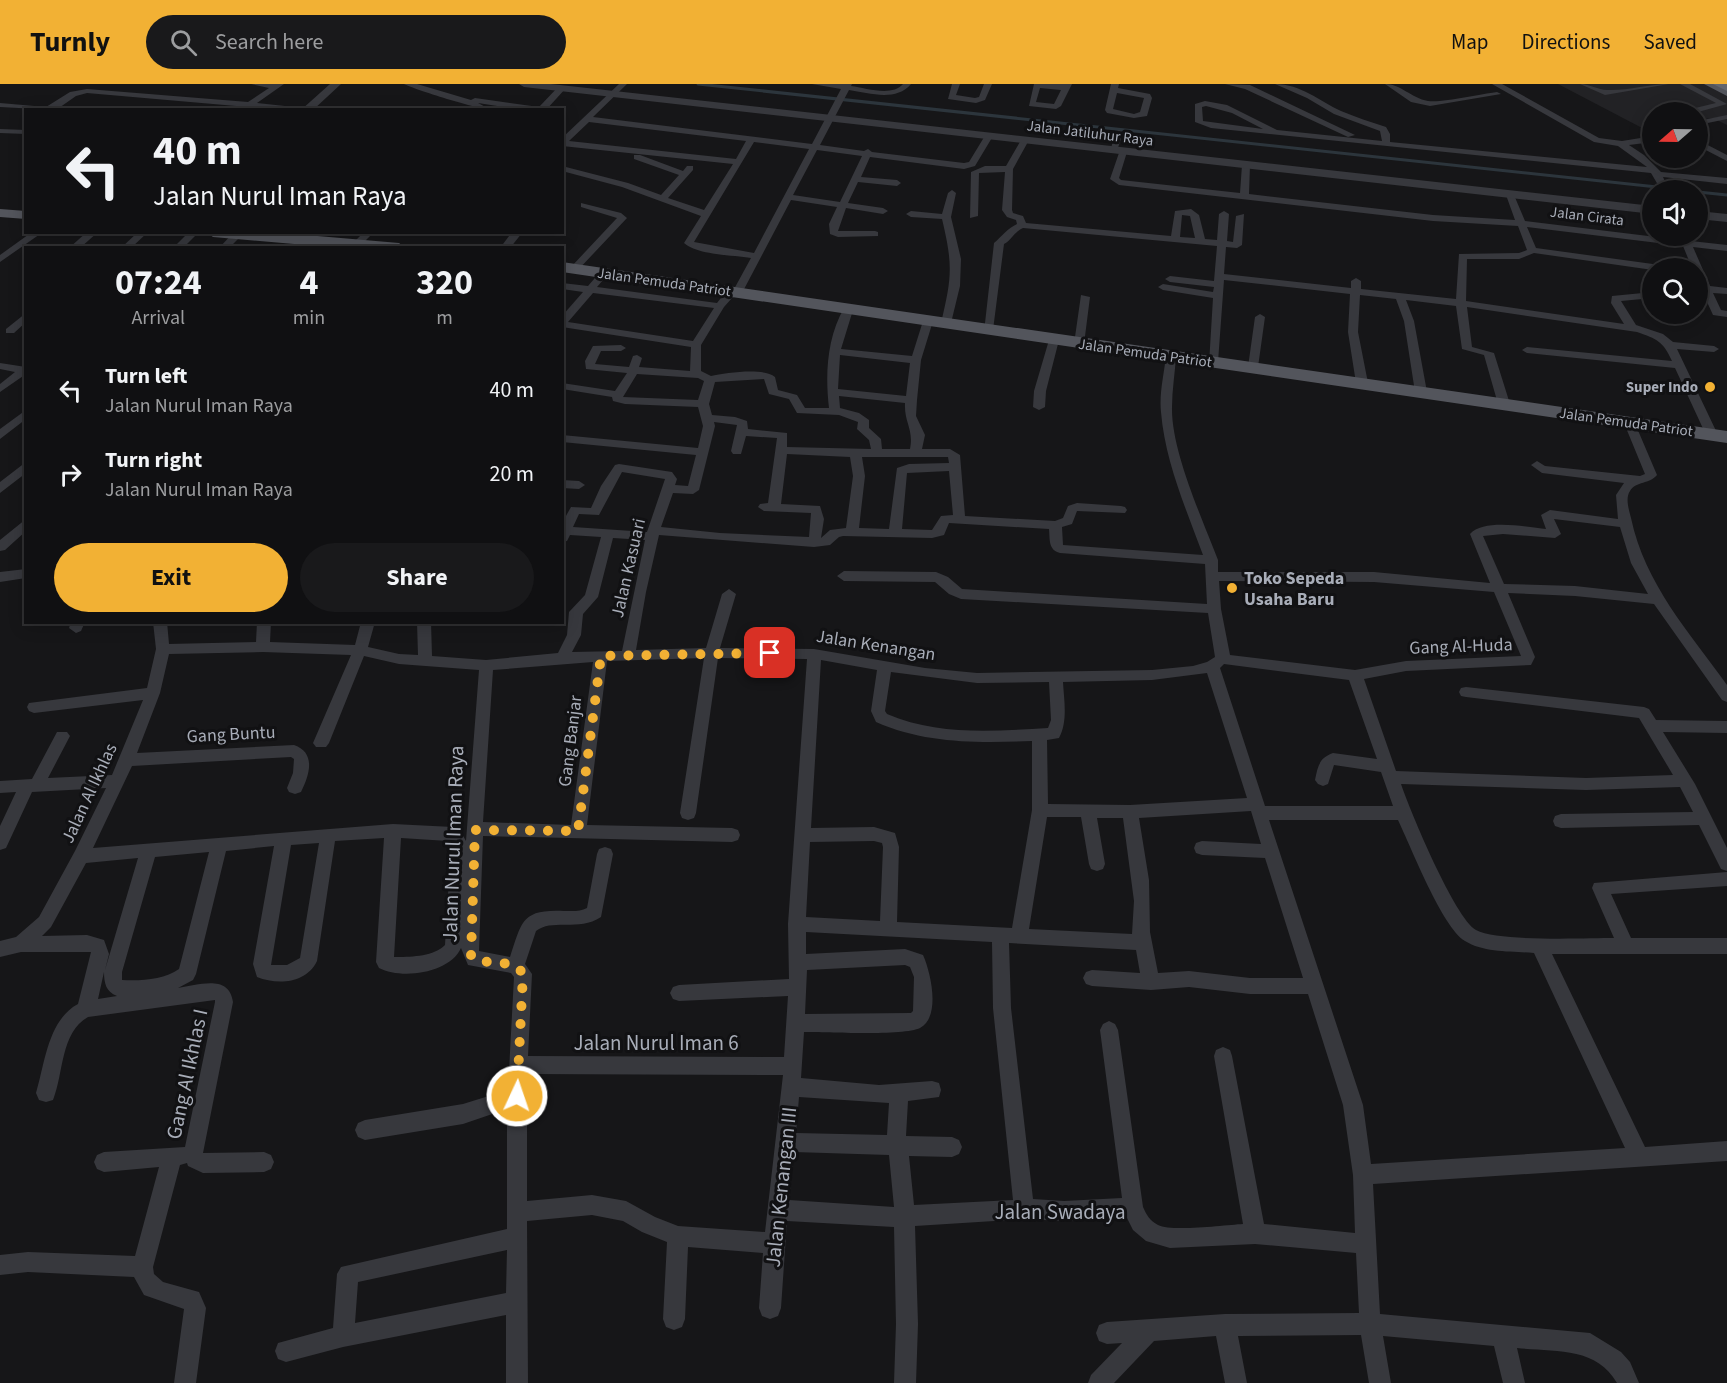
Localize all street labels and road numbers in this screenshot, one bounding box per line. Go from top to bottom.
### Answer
street label: Jalan Jatiluhur Raya [1025,115,1154,152]
street label: Jalan Cirata [1549,202,1625,231]
street label: Jalan Pemuda Patriot [596,263,732,302]
street label: Jalan Pemuda Patriot [1077,334,1213,373]
street label: Jalan Pemuda Patriot [1558,403,1694,442]
street label: Jalan Kasuari [605,516,652,620]
street label: Jalan Kenangan [814,624,937,667]
street label: Gang Al-Huda [1409,632,1513,661]
street label: Gang Banjar [552,693,589,788]
street label: Gang Buntu [186,720,276,749]
street label: Jalan Al Ikhlas [55,739,123,847]
street label: Jalan Nurul Iman Raya [435,745,471,943]
street label: Gang Al Ikhlas I [159,1006,215,1142]
street label: Jalan Nurul Iman 6 [573,1028,739,1058]
street label: Jalan Kenangan III [758,1105,804,1269]
street label: Jalan Swadaya [994,1197,1126,1227]

